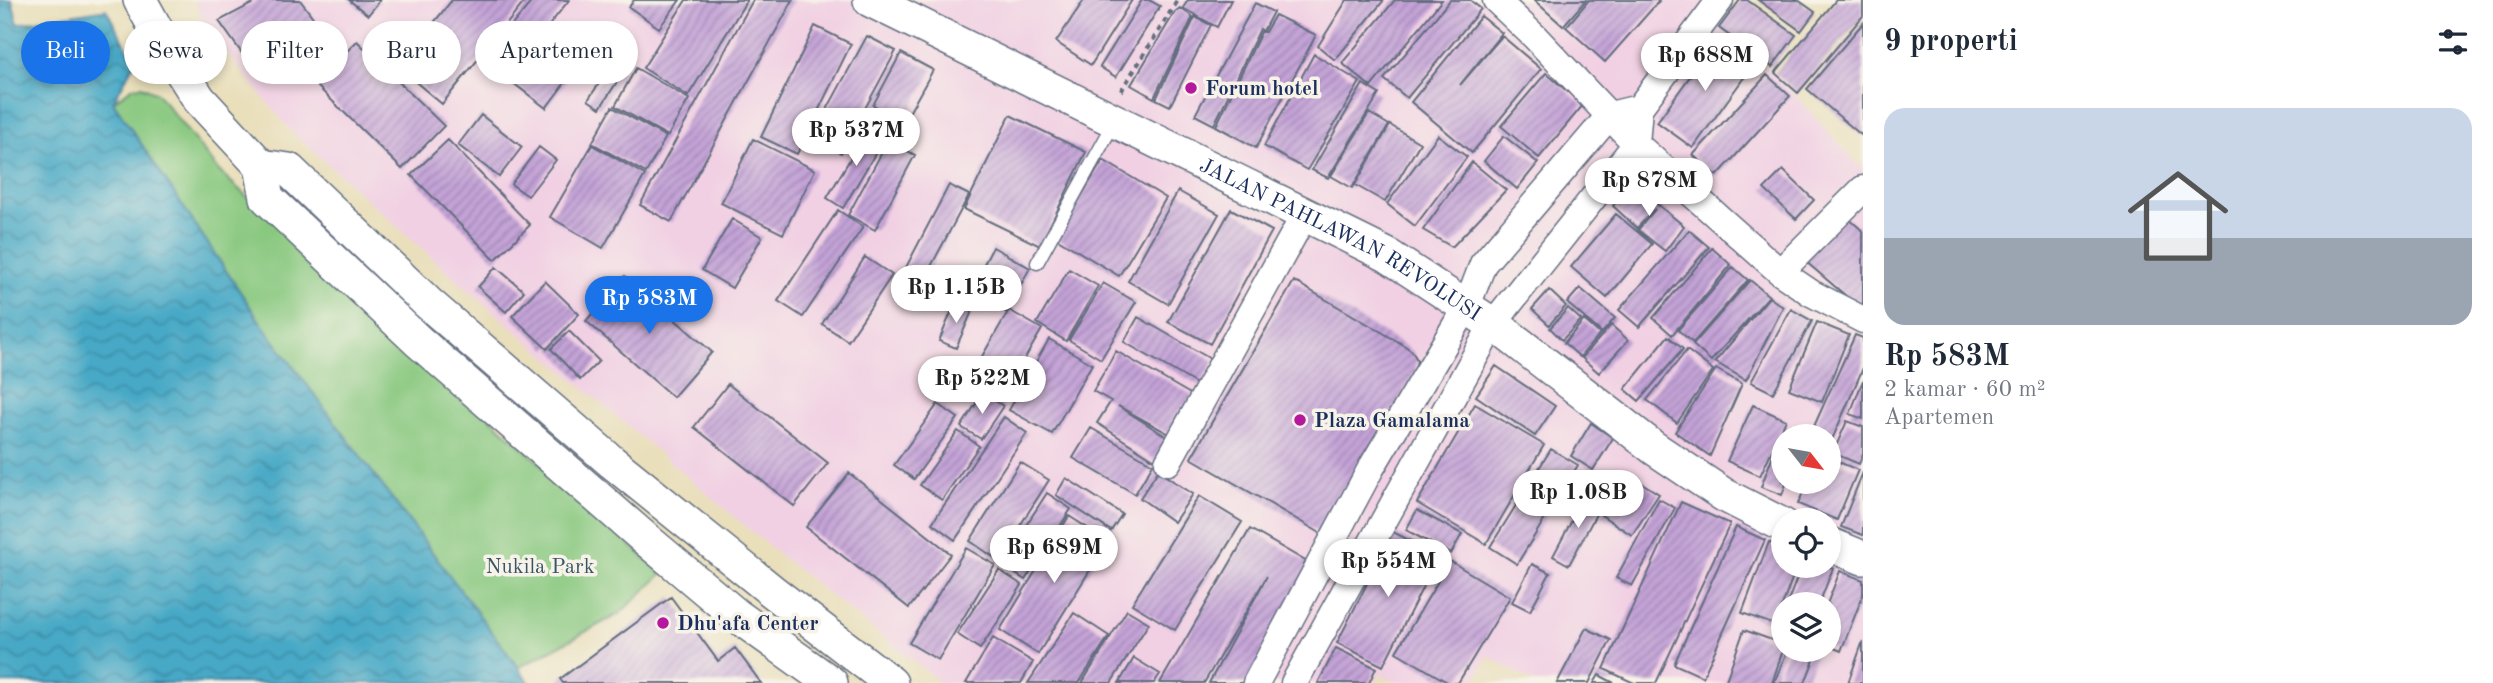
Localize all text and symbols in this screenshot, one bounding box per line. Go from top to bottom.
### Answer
chip: Beli [21,21,110,84]
chip: Sewa [124,21,227,84]
chip: Filter [241,21,348,84]
chip: Baru [362,21,461,84]
chip: Apartemen [475,21,638,84]
icon: filters [2434,23,2472,61]
text: 9 properti [1884,27,2018,57]
pin: Rp 688M [1640,34,1770,93]
text: Rp 688M [1657,44,1753,67]
place label: Forum hotel [1205,79,1318,100]
marker: Forum hotel [1183,80,1199,96]
pin: Rp 537M [791,108,921,168]
text: Rp 537M [808,119,904,142]
icon: home [2115,153,2241,279]
street label: JALAN PAHLAWAN REVOLUSI [1196,155,1484,325]
pin: Rp 878M [1584,158,1714,218]
text: Rp 878M [1601,169,1697,192]
pin: Rp 1.15B [884,266,1028,325]
pin: Rp 583M [584,276,714,336]
text: Rp 1.15B [907,276,1005,299]
text: Rp 583M [601,287,697,310]
text: Rp 583M [1884,342,2010,372]
pin: Rp 522M [917,356,1047,416]
text: Rp 522M [934,367,1030,390]
text: 2 kamar · 60 m² [1884,378,2046,401]
text: Apartemen [1884,406,1994,429]
place label: Plaza Gamalama [1314,411,1470,432]
marker: Plaza Gamalama [1292,412,1308,428]
north arrow [1771,424,1841,494]
map controls [1771,424,1841,662]
pin: Rp 1.08B [1506,470,1650,530]
text: Rp 1.08B [1529,481,1627,504]
button: locate [1771,508,1841,578]
pin: Rp 689M [989,526,1119,585]
text: Rp 689M [1006,536,1102,559]
pin: Rp 554M [1323,540,1453,599]
text: Rp 554M [1340,550,1436,573]
park label: Nukila Park [485,557,595,578]
button: layers [1771,592,1841,662]
place label: Dhu'afa Center [677,614,819,635]
marker: Dhu'afa Center [655,615,671,631]

